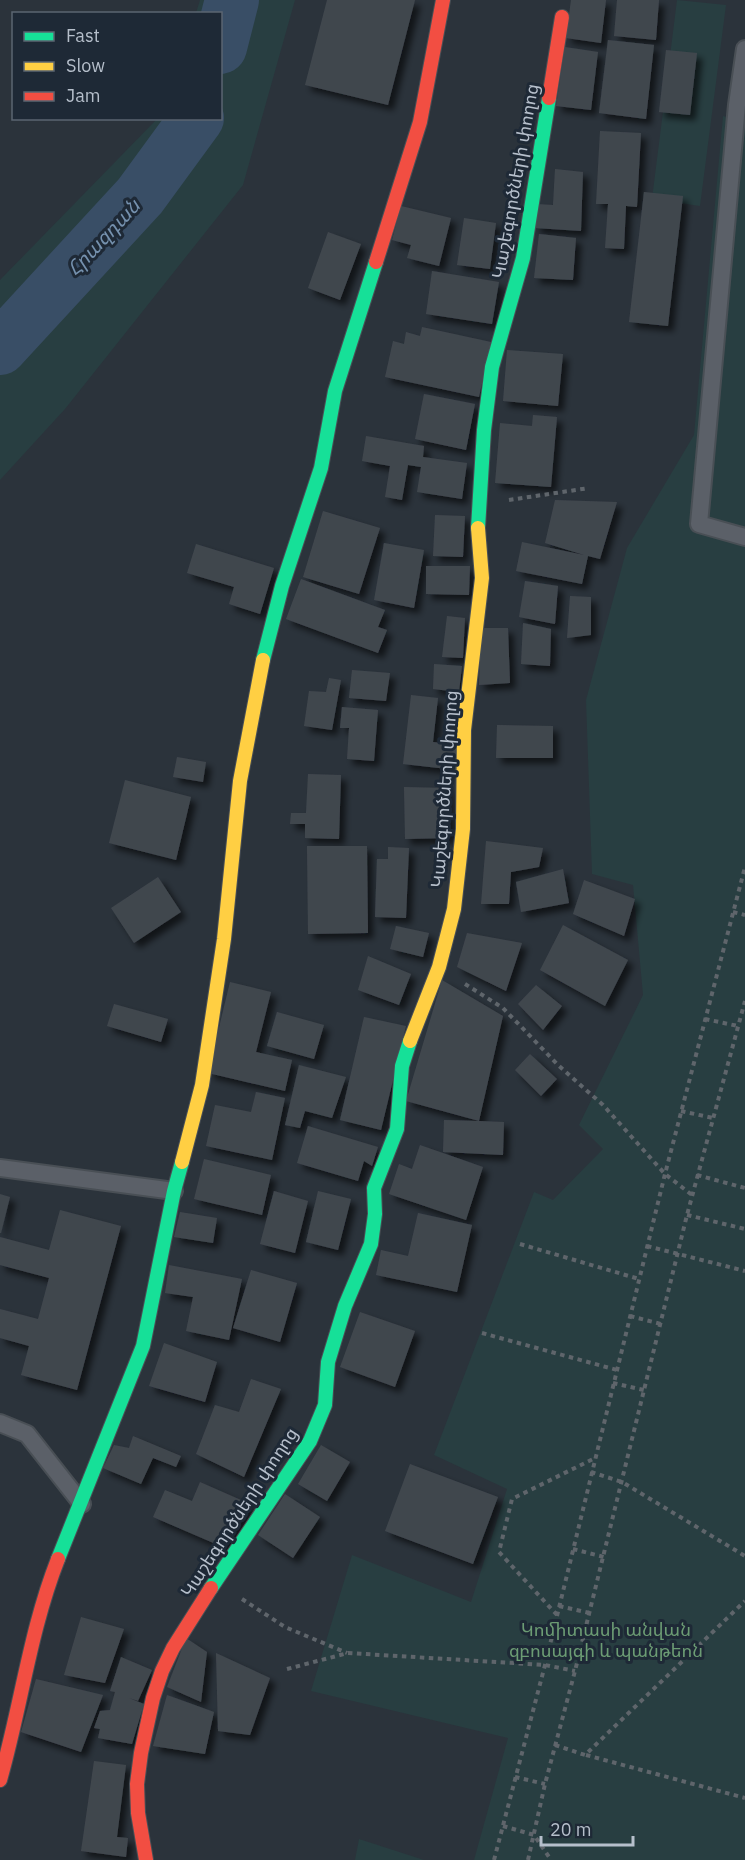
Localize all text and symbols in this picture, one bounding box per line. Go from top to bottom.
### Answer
legend [12,12,222,120]
text: Fast [66,24,100,47]
text: Slow [66,54,105,77]
street label: Կաշեգործների փողոց [487,82,543,280]
text: Jam [66,84,101,107]
water label: Հրազդան [60,192,146,281]
street label: Կաշեգործների փողոց [426,690,462,888]
street label: Կաշեգործների փողոց [176,1423,302,1601]
park label: Կոմիտասի անվան զբոսայգի և պանթեոն [509,1618,703,1662]
scale bar [541,1809,632,1847]
text: 20 m [550,1818,592,1841]

